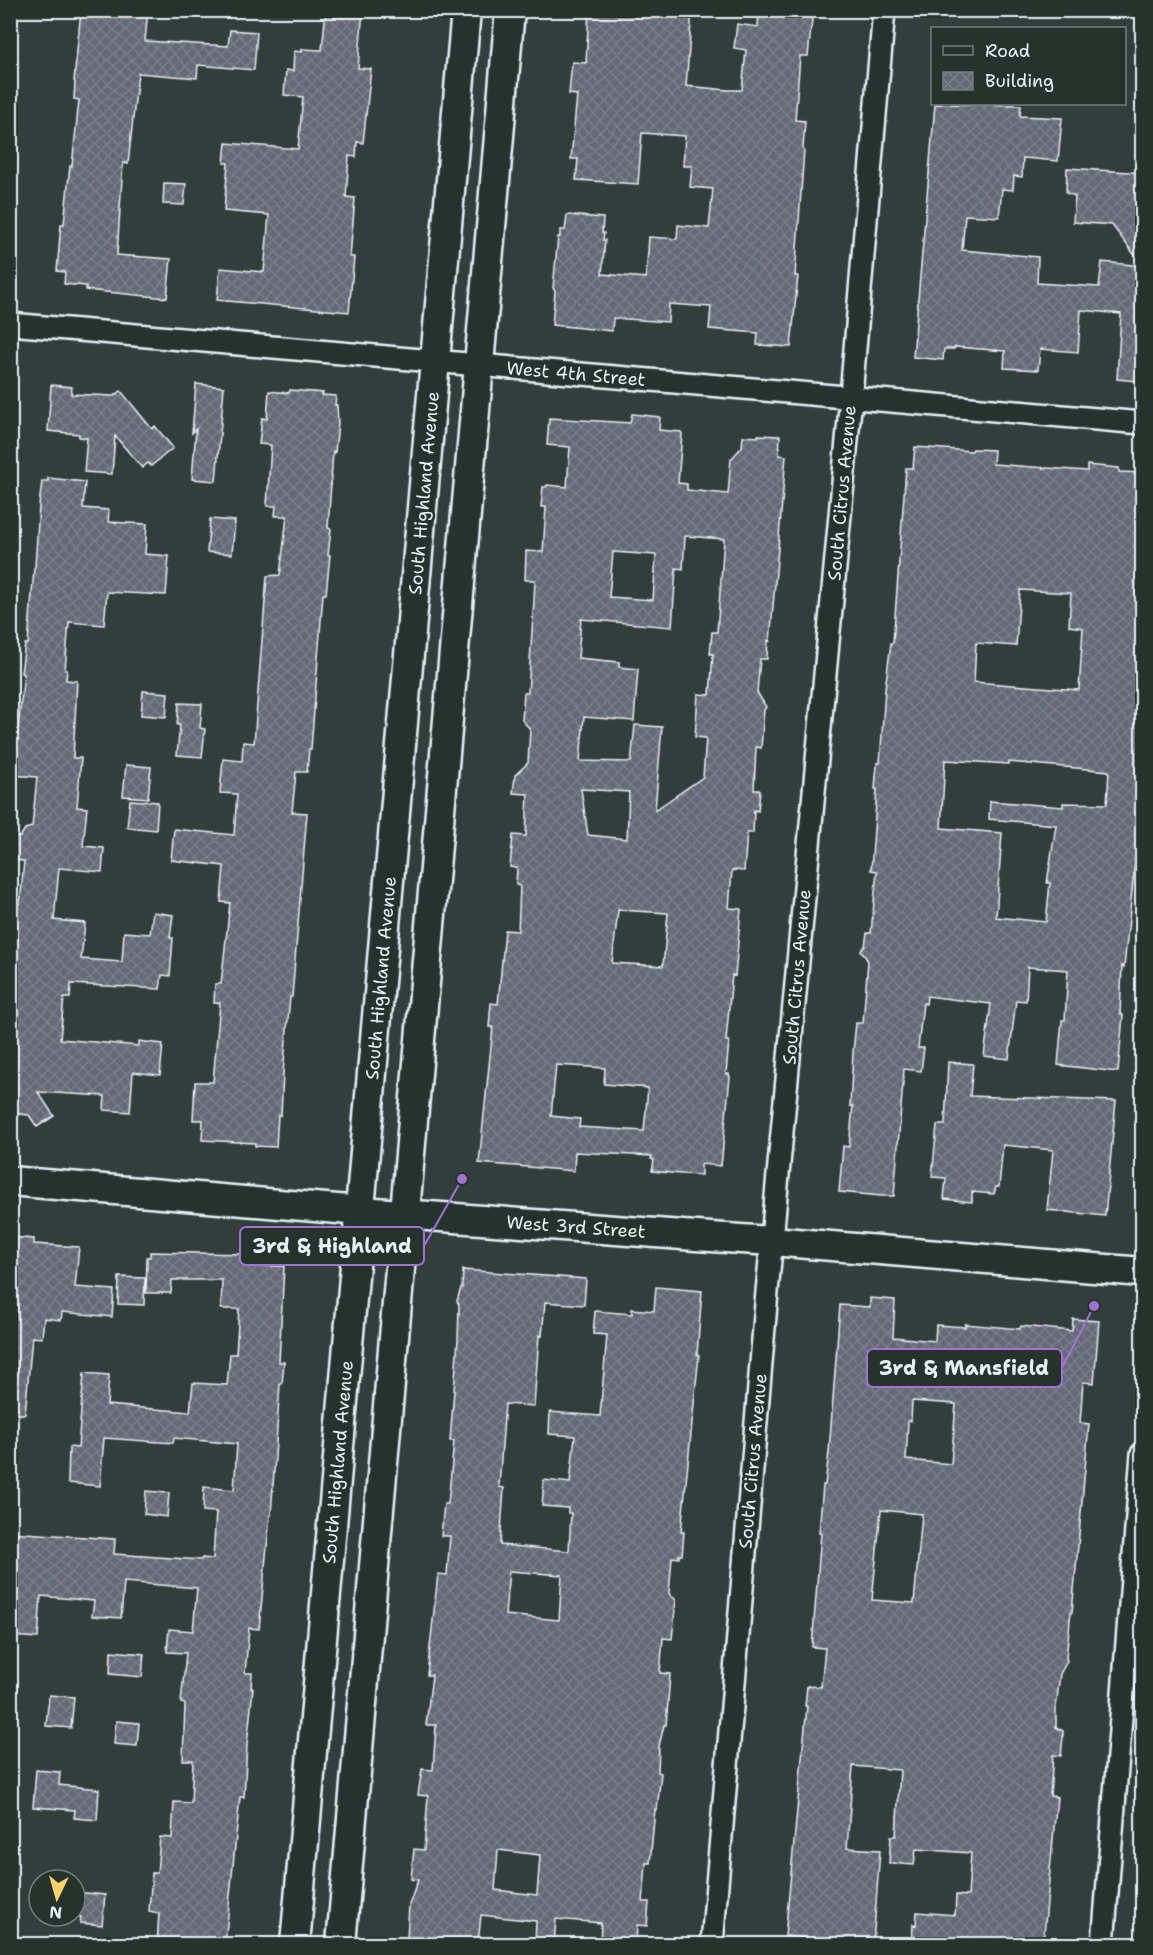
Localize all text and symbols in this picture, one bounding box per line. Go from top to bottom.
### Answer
legend [931,27,1126,105]
text: Road [985,39,1030,63]
text: Building [985,69,1054,93]
street label: West 4th Street [505,356,647,392]
street label: South Highland Avenue [403,390,445,596]
street label: South Citrus Avenue [822,404,862,582]
street label: South Highland Avenue [360,875,402,1081]
street label: South Citrus Avenue [777,888,817,1066]
street label: West 3rd Street [506,1210,647,1244]
callout: 3rd & Highland [240,1227,424,1265]
text: 3rd & Highland [252,1233,412,1259]
callout: 3rd & Mansfield [867,1349,1062,1387]
text: 3rd & Mansfield [879,1355,1049,1381]
street label: South Highland Avenue [317,1359,359,1565]
street label: South Citrus Avenue [733,1372,773,1550]
north arrow [27,1868,87,1928]
text: N [49,1901,63,1923]

